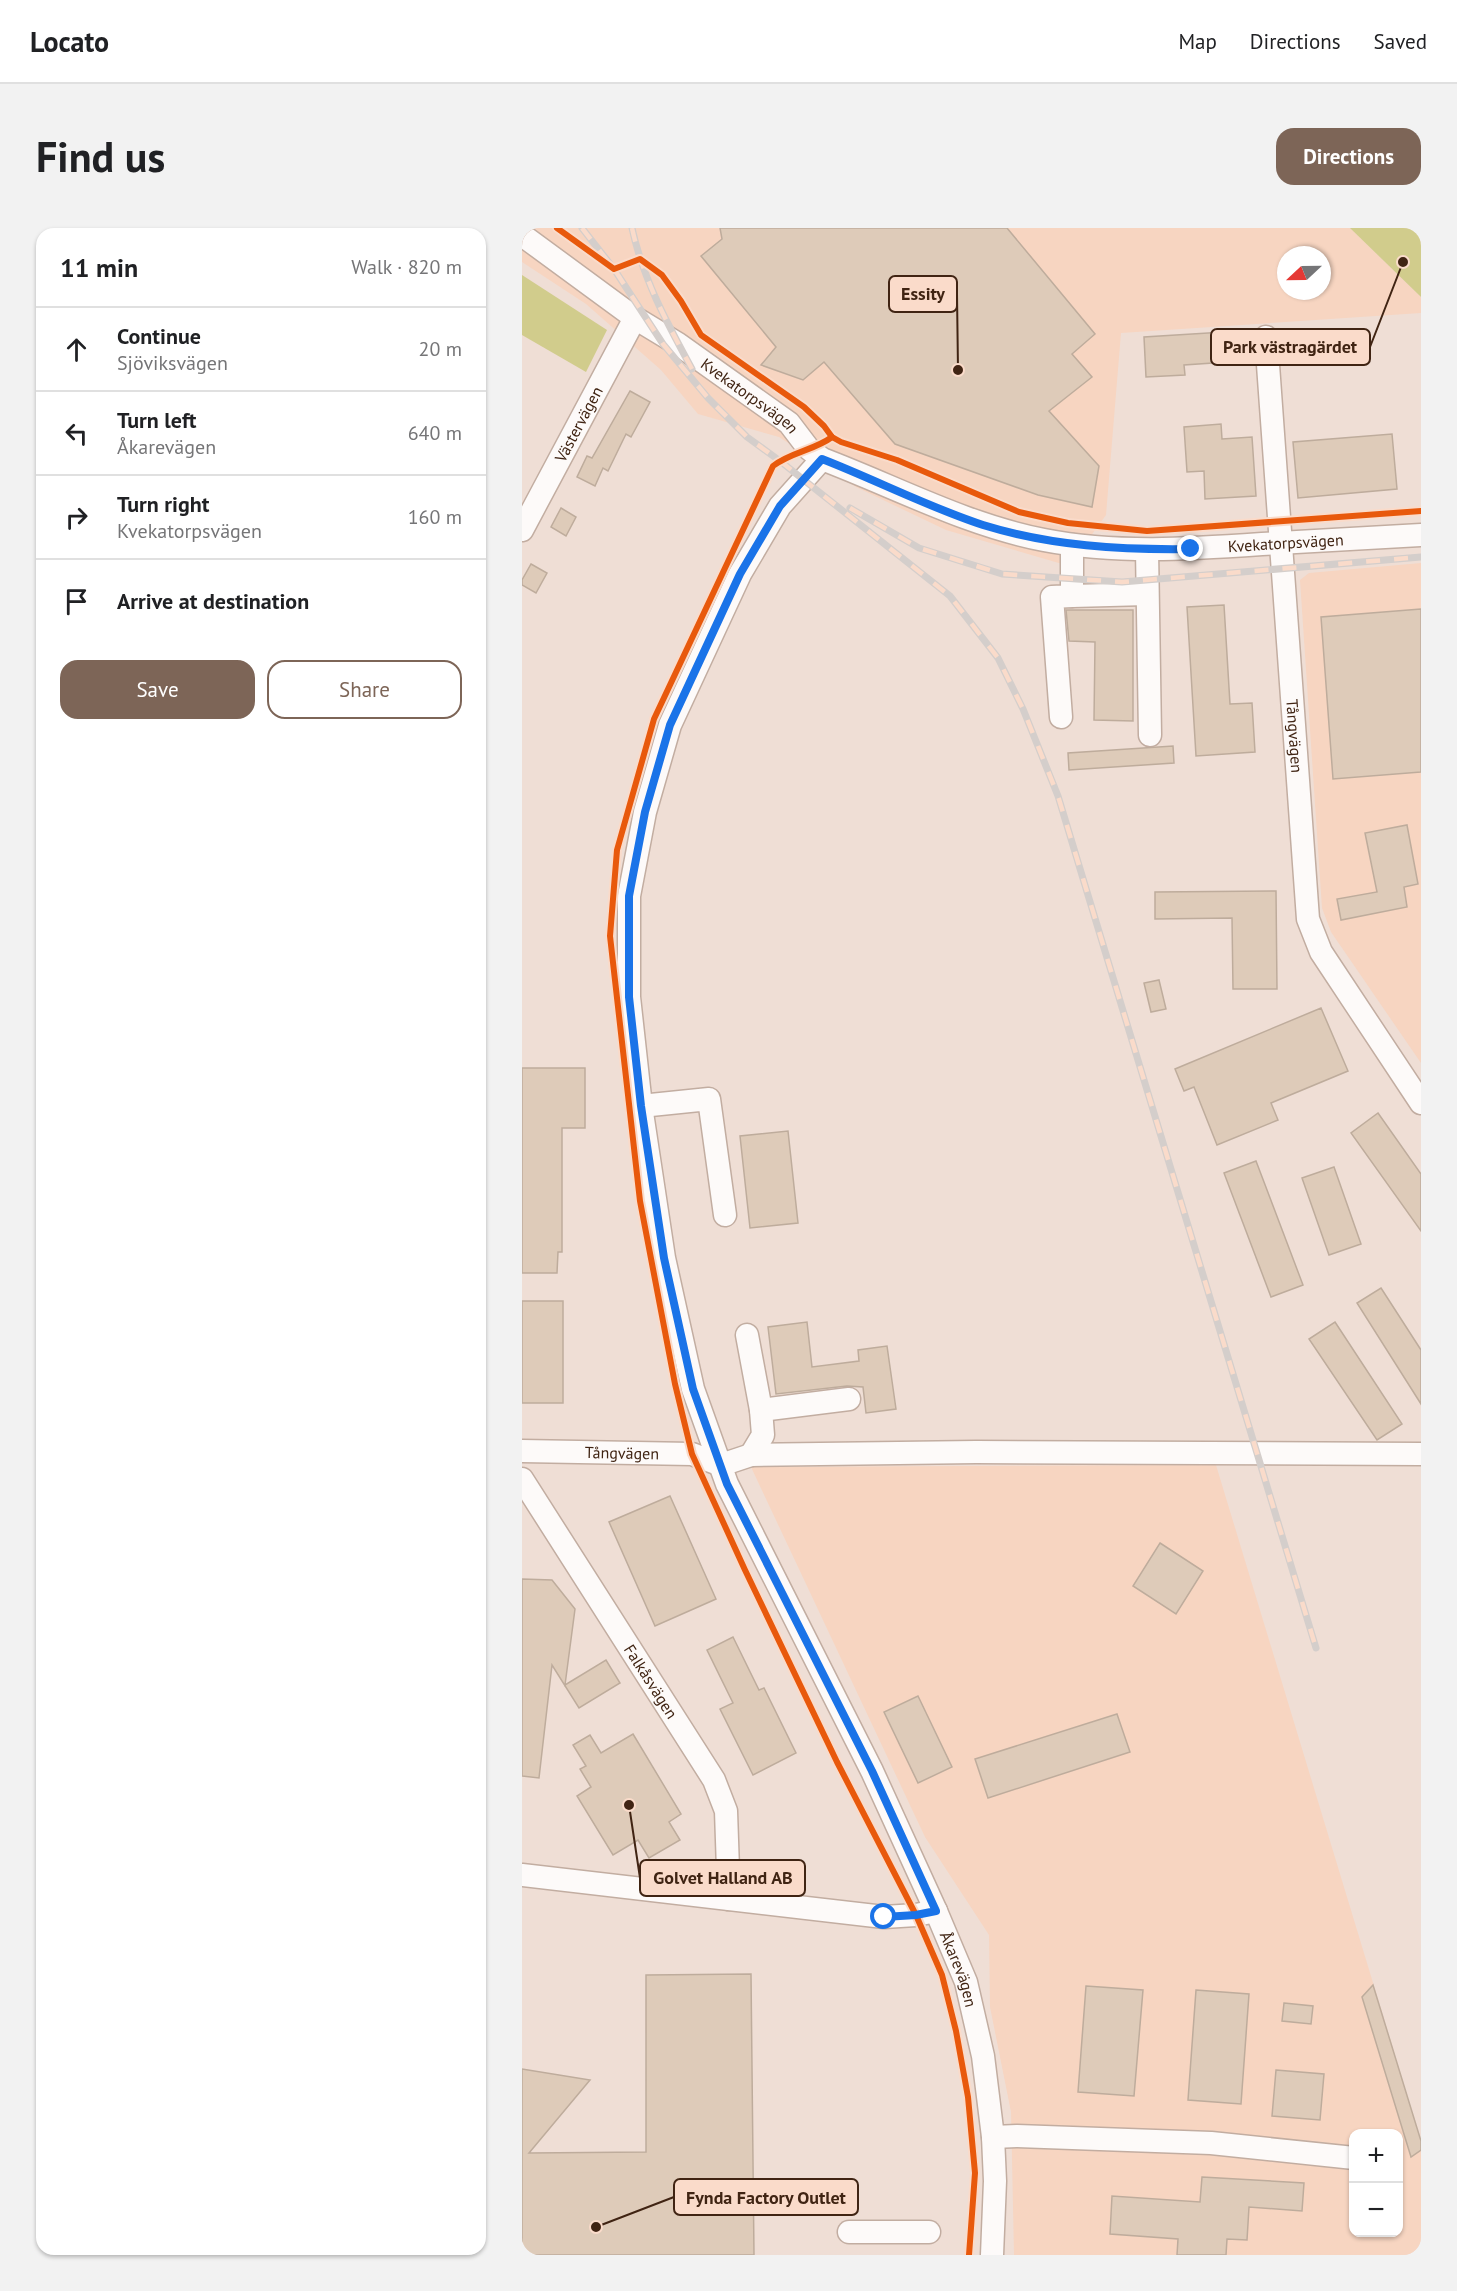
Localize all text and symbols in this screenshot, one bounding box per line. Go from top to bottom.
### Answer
text: Locato [30,23,109,60]
text: Map [1178,28,1217,55]
text: Directions [1250,28,1341,55]
text: Saved [1374,28,1427,55]
button: Directions [1276,128,1421,185]
text: Find us [36,129,165,184]
north arrow [1277,246,1331,300]
text: 11 min [60,251,138,284]
text: Walk · 820 m [351,254,462,280]
callout: Essity [889,276,957,312]
text: Essity [901,282,945,305]
text: Continue [117,322,201,350]
callout: Park västragärdet [1211,329,1370,365]
icon: ahead [60,333,93,366]
text: Park västragärdet [1223,335,1358,358]
text: 20 m [419,336,462,362]
text: Sjöviksvägen [117,350,228,376]
street label: Kvekatorpsvägen [697,354,803,437]
street label: Västervägen [550,383,607,466]
text: Turn left [117,406,197,434]
icon: left [60,417,93,450]
text: 640 m [408,420,462,446]
text: Åkarevägen [117,434,216,460]
text: Turn right [117,490,209,518]
icon: right [60,501,93,534]
text: 160 m [408,504,462,530]
text: Kvekatorpsvägen [117,518,262,544]
street label: Kvekatorpsvägen [1227,529,1344,556]
route end [1177,535,1203,561]
icon: arrive [60,585,93,618]
text: Arrive at destination [117,587,309,615]
button: Save [60,660,255,719]
button: Share [267,660,462,719]
street label: Tångvägen [1282,698,1307,774]
street label: Tångvägen [585,1442,659,1463]
street label: Falkåsvägen [620,1640,682,1722]
callout: Golvet Halland AB [640,1860,805,1896]
text: Golvet Halland AB [653,1866,793,1889]
route start [870,1903,896,1929]
street label: Åkarevägen [936,1928,981,2009]
map controls [1349,2129,1403,2237]
button: + [1349,2129,1403,2183]
callout: Fynda Factory Outlet [674,2179,858,2215]
button: − [1349,2183,1403,2237]
text: Fynda Factory Outlet [686,2186,847,2209]

